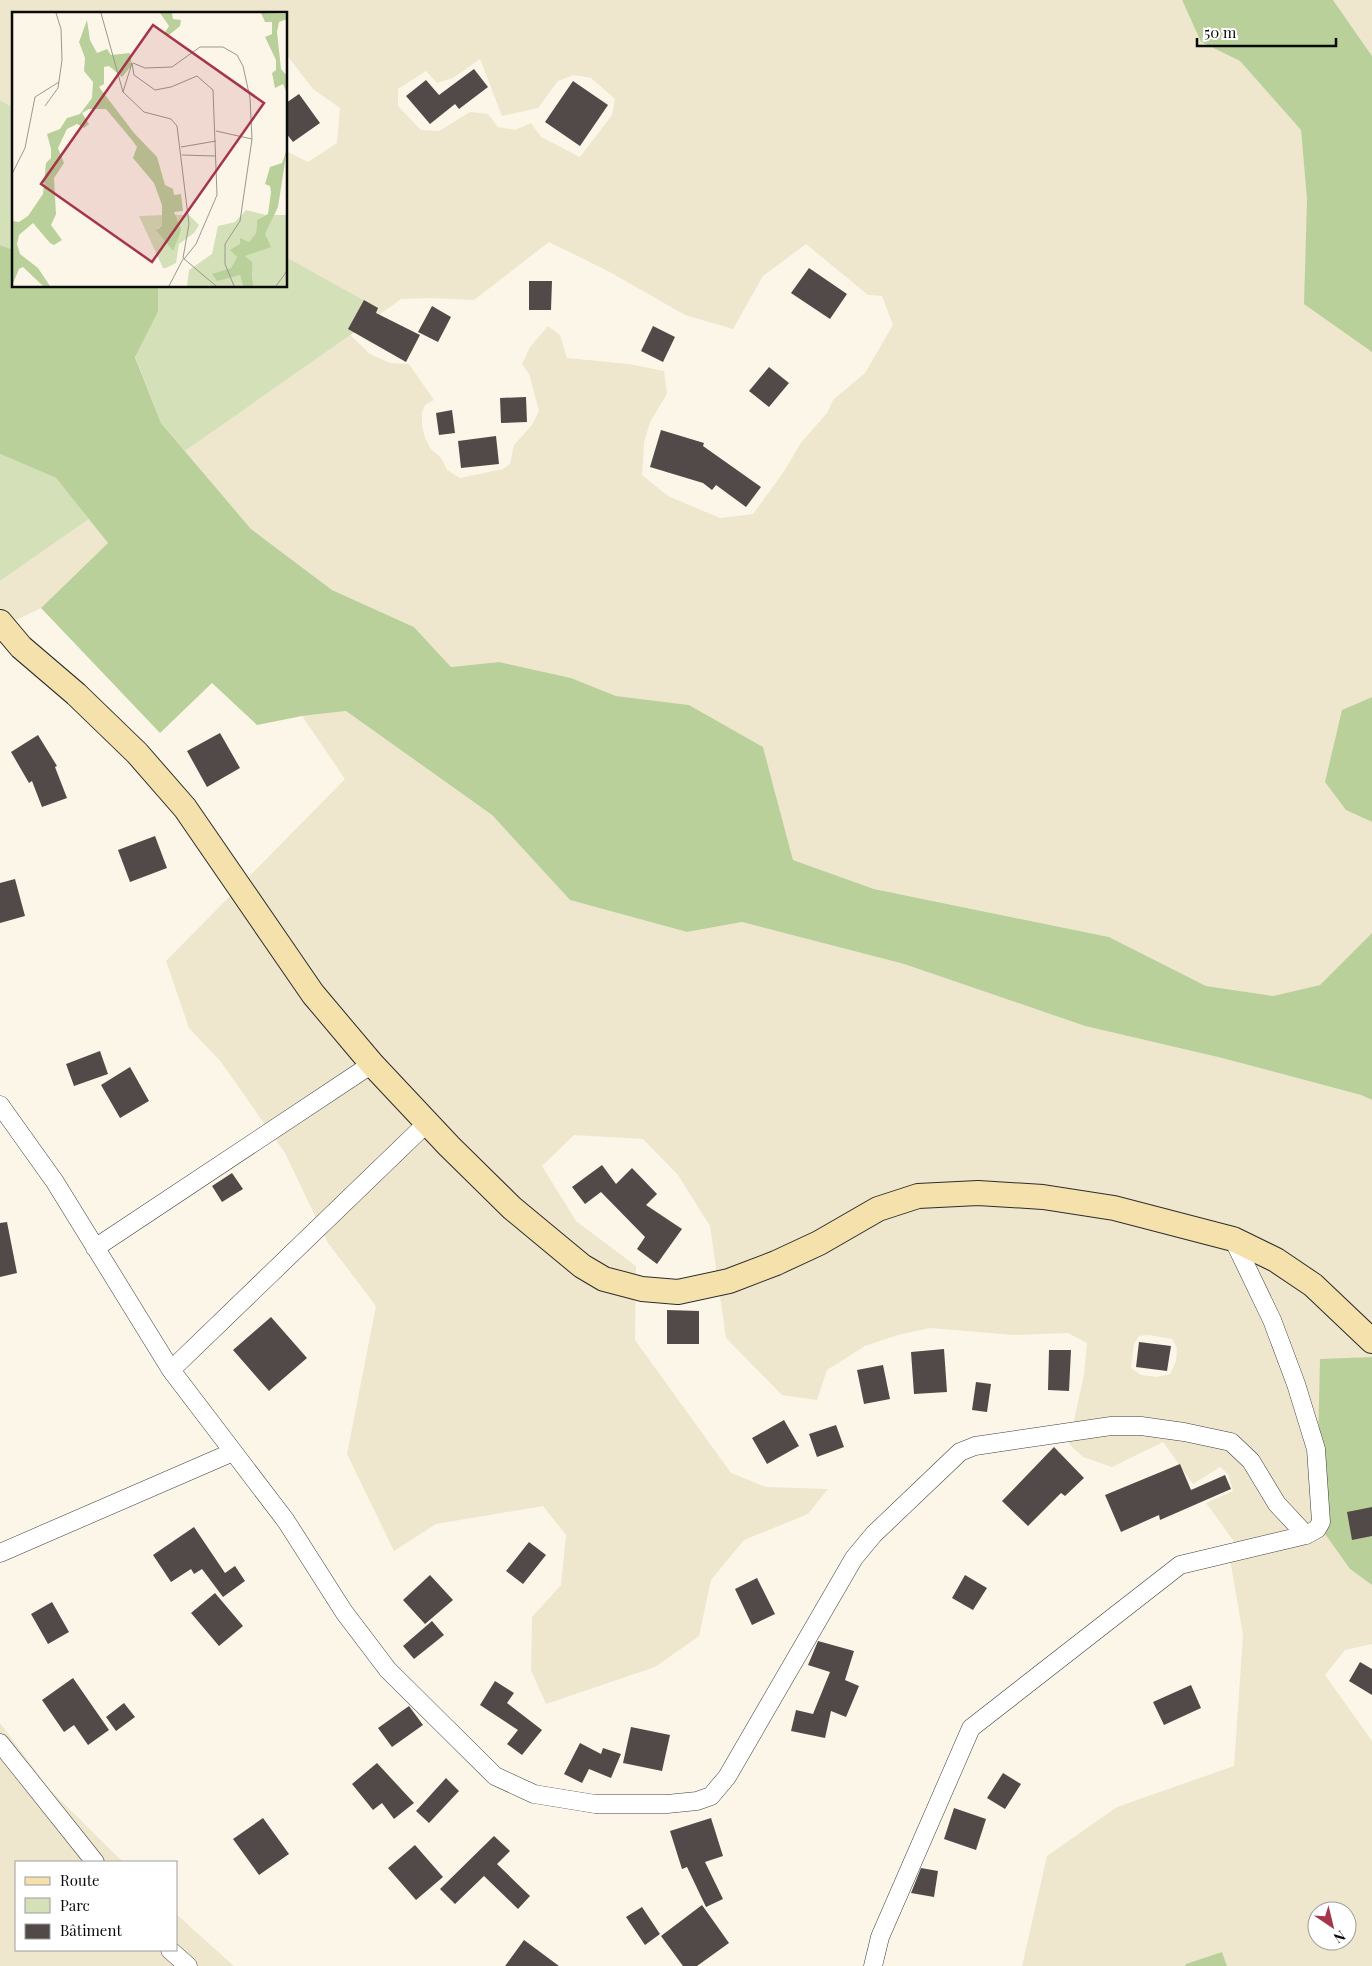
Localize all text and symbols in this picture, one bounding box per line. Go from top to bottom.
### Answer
inset map [12,12,288,288]
scale bar [1197,15,1336,47]
text: 50 m [1204,22,1237,42]
legend [15,1861,178,1951]
text: Route [60,1870,100,1890]
text: Parc [60,1895,90,1915]
north arrow [1307,1901,1357,1951]
text: Bâtiment [60,1920,122,1940]
text: N [1330,1926,1349,1948]

